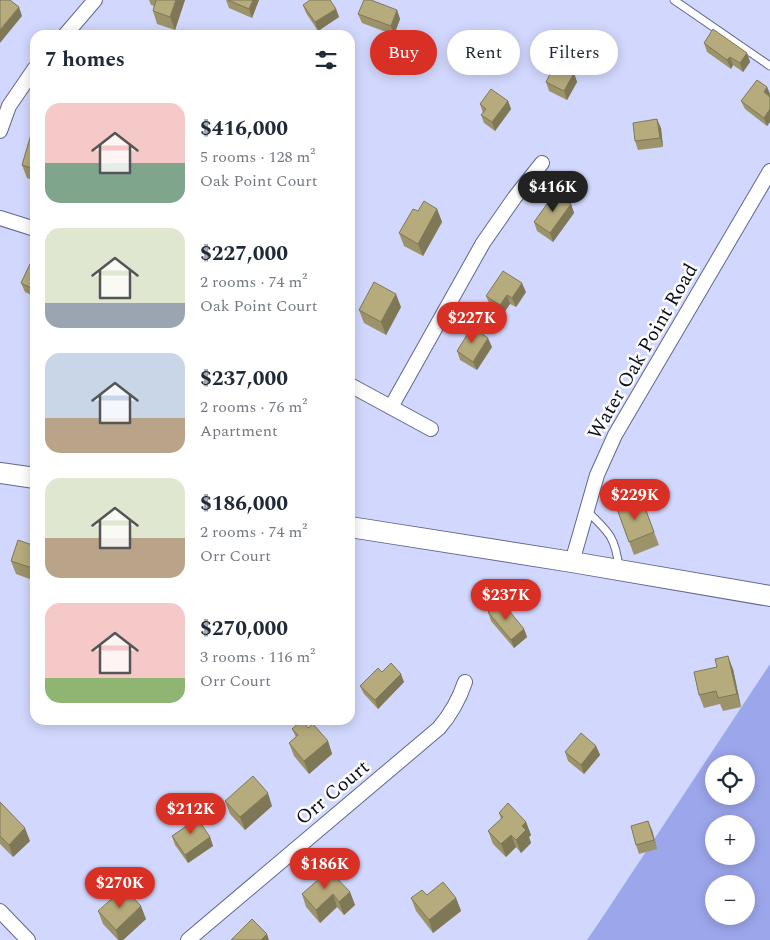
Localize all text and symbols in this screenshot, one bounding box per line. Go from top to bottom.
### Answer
chip: Buy [370,30,437,75]
chip: Rent [447,30,520,75]
chip: Filters [530,30,618,75]
text: 7 homes [45,44,125,76]
icon: filters [312,46,340,74]
text: $416,000 [200,113,288,145]
icon: home [85,123,145,183]
text: 5 rooms · 128 m² [200,145,315,169]
text: Oak Point Court [200,169,317,193]
pin: $416K [518,170,588,213]
text: $416K [529,175,577,199]
text: $227,000 [200,238,288,270]
icon: home [85,248,145,308]
street label: Water Oak Point Road [580,258,706,445]
text: 2 rooms · 74 m² [200,270,307,294]
text: Oak Point Court [200,294,317,318]
pin: $227K [437,302,507,344]
text: $227K [448,306,496,330]
text: $237,000 [200,363,288,395]
icon: home [85,373,145,433]
text: 2 rooms · 76 m² [200,395,307,419]
text: Apartment [200,419,278,443]
pin: $229K [600,478,670,521]
text: $229K [611,483,659,507]
text: $186,000 [200,488,288,520]
icon: home [85,498,145,558]
text: 2 rooms · 74 m² [200,520,307,544]
text: Orr Court [200,544,271,568]
pin: $237K [471,578,541,621]
text: $237K [482,583,530,607]
text: $270,000 [200,613,288,645]
icon: home [85,623,145,683]
text: 3 rooms · 116 m² [200,645,315,669]
text: Orr Court [200,669,271,693]
street label: Orr Court [289,753,376,833]
map controls [705,755,755,925]
button: locate [705,755,755,805]
pin: $212K [156,792,226,835]
text: $212K [167,797,215,821]
button: + [705,815,755,865]
pin: $186K [290,848,360,890]
text: $186K [301,852,349,876]
pin: $270K [85,866,155,909]
text: $270K [96,871,144,895]
button: − [705,875,755,925]

